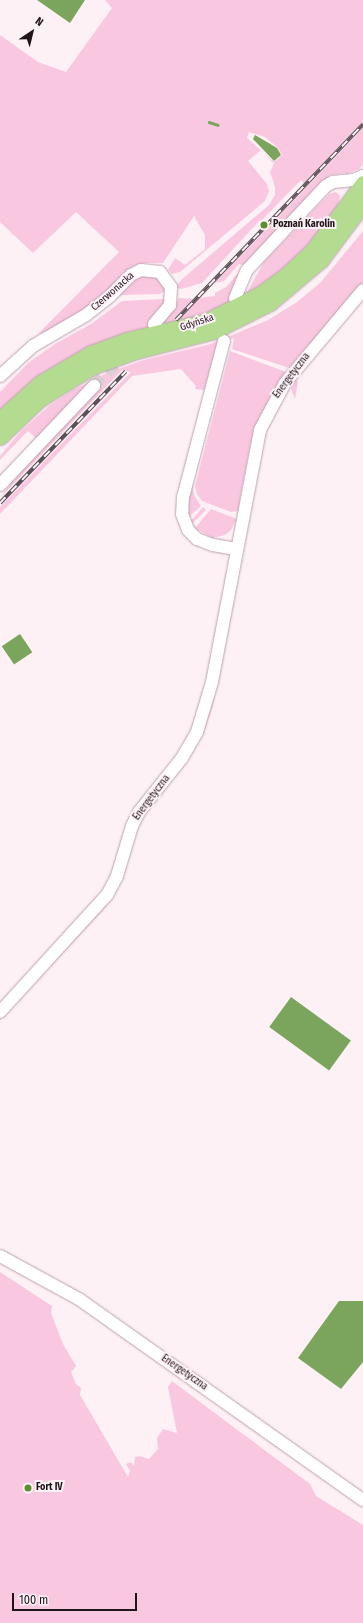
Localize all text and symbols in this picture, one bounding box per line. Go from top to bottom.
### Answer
north arrow [12,12,52,52]
text: N [33,15,46,29]
marker: Poznań Karolin [258,219,270,231]
place label: Poznań Karolin [273,219,335,231]
street label: Czerwonacka [89,270,137,314]
street label: Gdyńska [179,312,215,334]
street label: Energetyczna [271,351,313,401]
street label: Energetyczna [131,773,173,823]
street label: Energetyczna [159,1353,209,1393]
place label: Fort IV [36,1482,63,1494]
marker: Fort IV [23,1483,33,1493]
scale bar [14,1585,139,1611]
text: 100 m [19,1593,48,1607]

